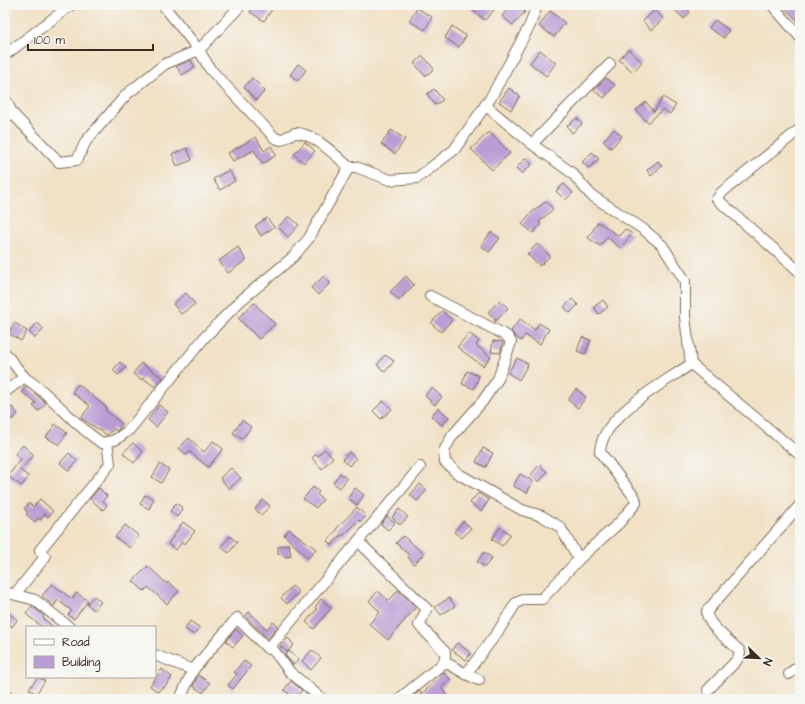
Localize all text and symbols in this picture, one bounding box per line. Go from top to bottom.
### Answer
scale bar [28,26,153,52]
text: 100 m [34,32,65,49]
legend [26,626,156,678]
text: Road [62,634,90,651]
north arrow [739,638,779,678]
text: Building [62,654,100,672]
text: N [759,656,776,668]

